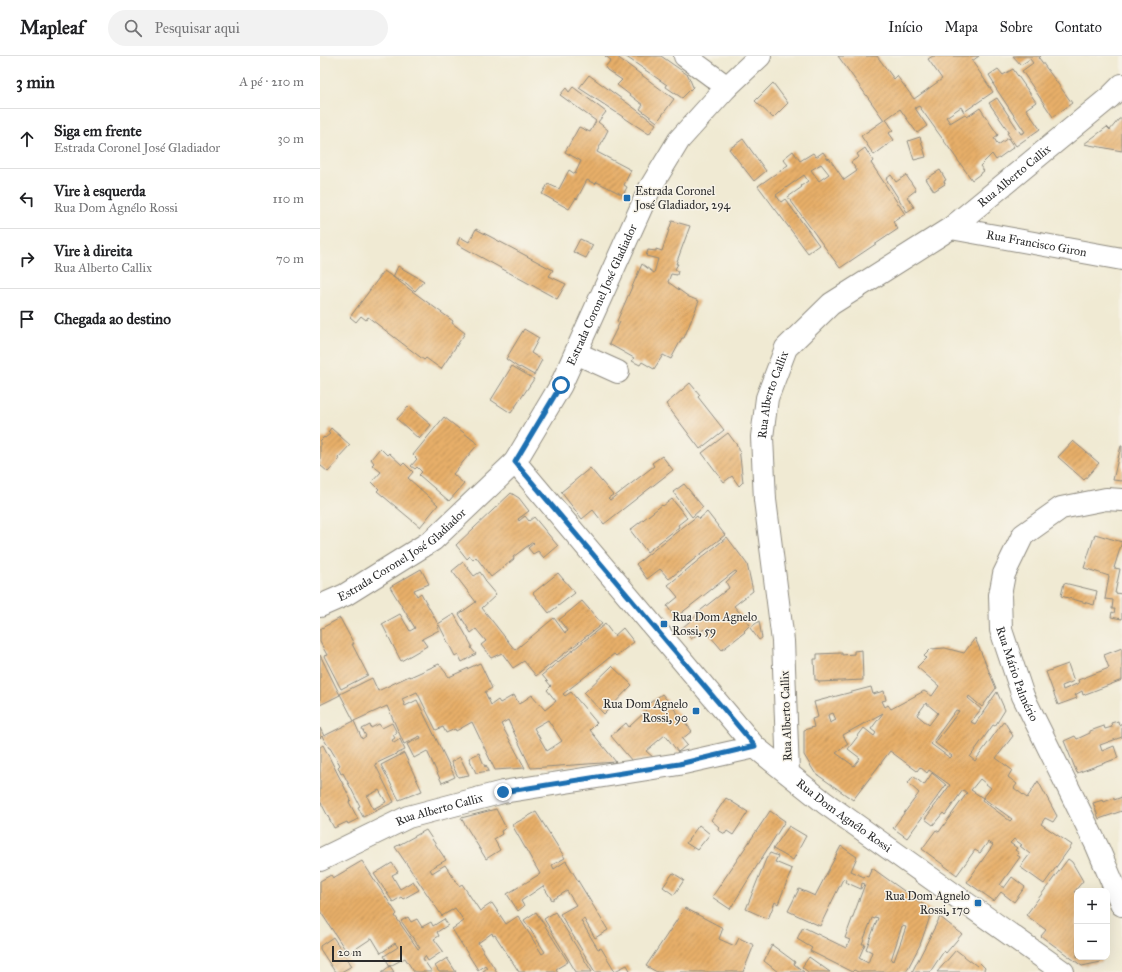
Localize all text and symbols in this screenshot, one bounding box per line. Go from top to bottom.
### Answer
search box [108,10,388,46]
text: Mapleaf [20,16,84,39]
icon: search [122,17,144,39]
text: Pesquisar aqui [154,19,240,37]
text: Início [888,19,923,36]
text: Mapa [945,19,978,36]
text: Sobre [1000,19,1033,36]
text: Contato [1055,19,1102,36]
text: 3 min [16,72,55,93]
text: A pé · 210 m [239,74,304,90]
text: Siga em frente [54,122,142,140]
icon: ahead [16,128,38,150]
text: 30 m [278,131,304,147]
text: Estrada Coronel José Gladiador [54,140,220,156]
street label: Rua Alberto Callix [975,141,1054,210]
text: Vire à esquerda [54,182,146,200]
place label: Estrada Coronel José Gladiador, 294 [633,184,731,213]
icon: left [16,188,38,210]
text: 110 m [272,191,304,207]
marker: Estrada Coronel José Gladiador, 294 [622,193,632,203]
text: Rua Dom Agnélo Rossi [54,200,178,216]
street label: Estrada Coronel José Gladiador [564,221,640,368]
street label: Rua Francisco Giron [985,228,1088,260]
text: Vire à direita [54,242,132,260]
icon: right [16,248,38,270]
text: 70 m [276,251,304,267]
text: Rua Alberto Callix [54,260,152,276]
icon: arrive [16,308,38,330]
text: Chegada ao destino [54,310,171,328]
street label: Rua Alberto Callix [755,349,791,439]
route start [552,376,570,394]
street label: Estrada Coronel José Gladiador [336,505,469,604]
place label: Rua Dom Agnelo Rossi, 59 [672,610,757,638]
marker: Rua Dom Agnelo Rossi, 59 [659,619,669,629]
street label: Rua Mário Palmério [993,625,1041,724]
street label: Rua Alberto Callix [777,670,795,761]
place label: Rua Dom Agnelo Rossi, 90 [603,697,688,725]
marker: Rua Dom Agnelo Rossi, 90 [691,706,701,716]
street label: Rua Dom Agnélo Rossi [794,776,895,855]
route end [494,783,512,801]
street label: Rua Alberto Callix [393,790,485,829]
map controls [1074,888,1110,960]
button: + [1074,888,1110,924]
place label: Rua Dom Agnelo Rossi, 170 [885,889,970,917]
marker: Rua Dom Agnelo Rossi, 170 [973,898,983,908]
button: − [1074,924,1110,960]
scale bar [332,944,402,963]
text: 20 m [338,946,361,959]

